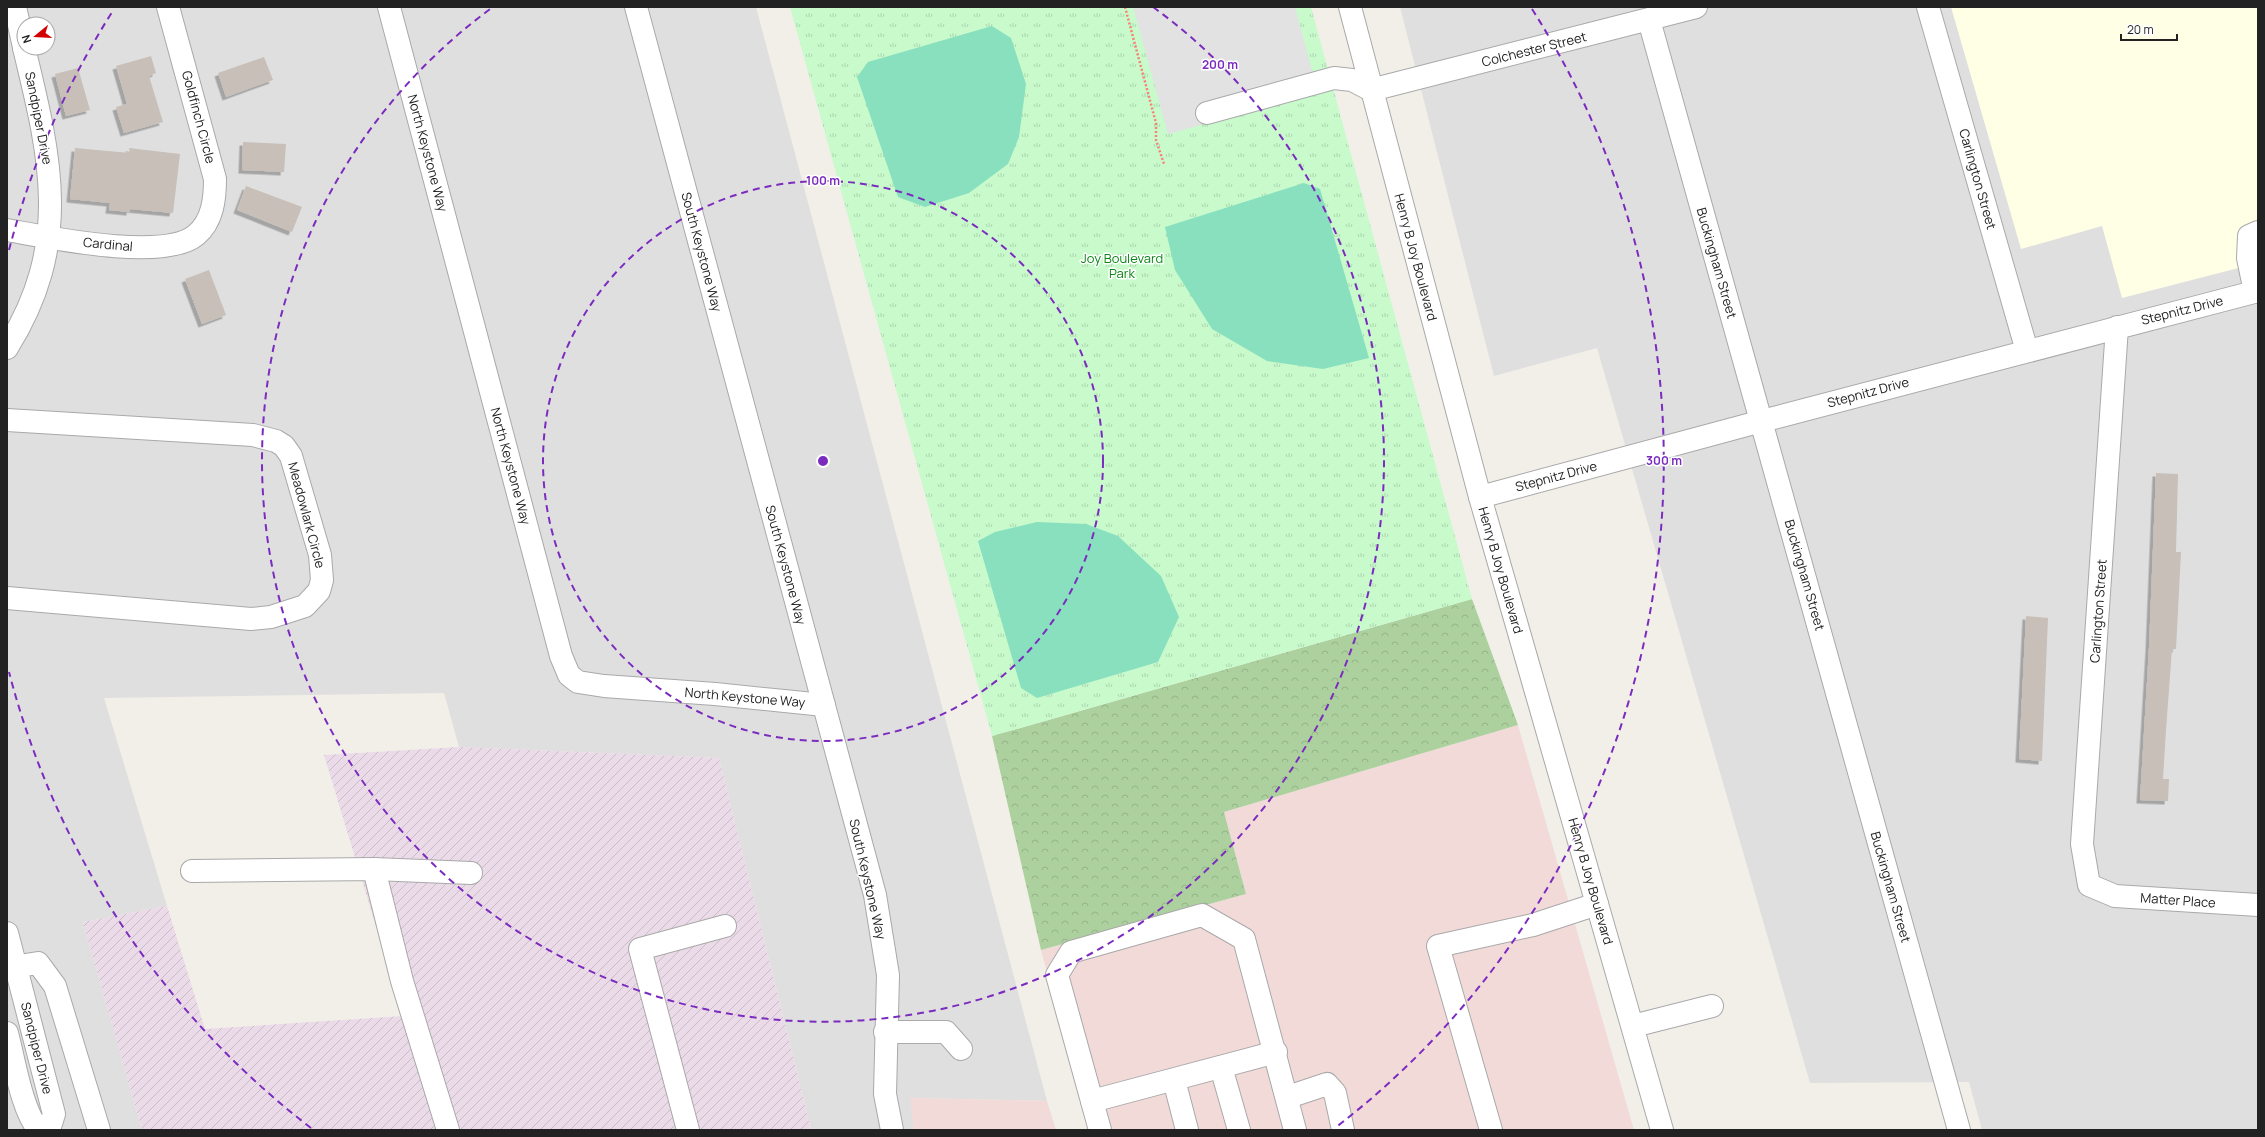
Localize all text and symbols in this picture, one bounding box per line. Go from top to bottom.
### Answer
north arrow [16,16,56,56]
scale bar [2121,16,2177,42]
text: 20 m [2127,21,2154,38]
street label: Colchester Street [1480,27,1588,71]
text: N [18,33,34,45]
text: 200 m [1202,56,1238,73]
street label: Goldfinch Circle [178,69,220,166]
street label: Sandpiper Drive [21,70,57,166]
street label: North Keystone Way [404,92,452,214]
street label: Carlington Street [1955,127,2001,231]
text: 100 m [806,172,840,189]
street label: South Keystone Way [677,190,727,314]
street label: Henry B Joy Boulevard [1390,191,1442,323]
street label: Buckingham Street [1693,205,1741,321]
street label: Cardinal [82,233,134,255]
park label: Joy Boulevard Park [1081,249,1163,282]
street label: Stepnitz Drive [2139,291,2225,329]
street label: Stepnitz Drive [1825,372,1911,412]
street label: North Keystone Way [487,405,535,527]
text: 300 m [1646,452,1682,469]
centre of rings [816,454,830,468]
street label: Stepnitz Drive [1513,456,1599,496]
street label: Meadowlark Circle [284,460,330,570]
street label: South Keystone Way [761,503,811,627]
street label: Henry B Joy Boulevard [1474,505,1528,635]
street label: Buckingham Street [1781,517,1829,633]
street label: Carlington Street [2085,559,2111,663]
street label: North Keystone Way [684,683,806,711]
street label: Henry B Joy Boulevard [1564,816,1618,946]
street label: South Keystone Way [845,817,891,941]
street label: Buckingham Street [1867,829,1915,945]
street label: Matter Place [2140,888,2217,912]
street label: Sandpiper Drive [17,1000,57,1096]

